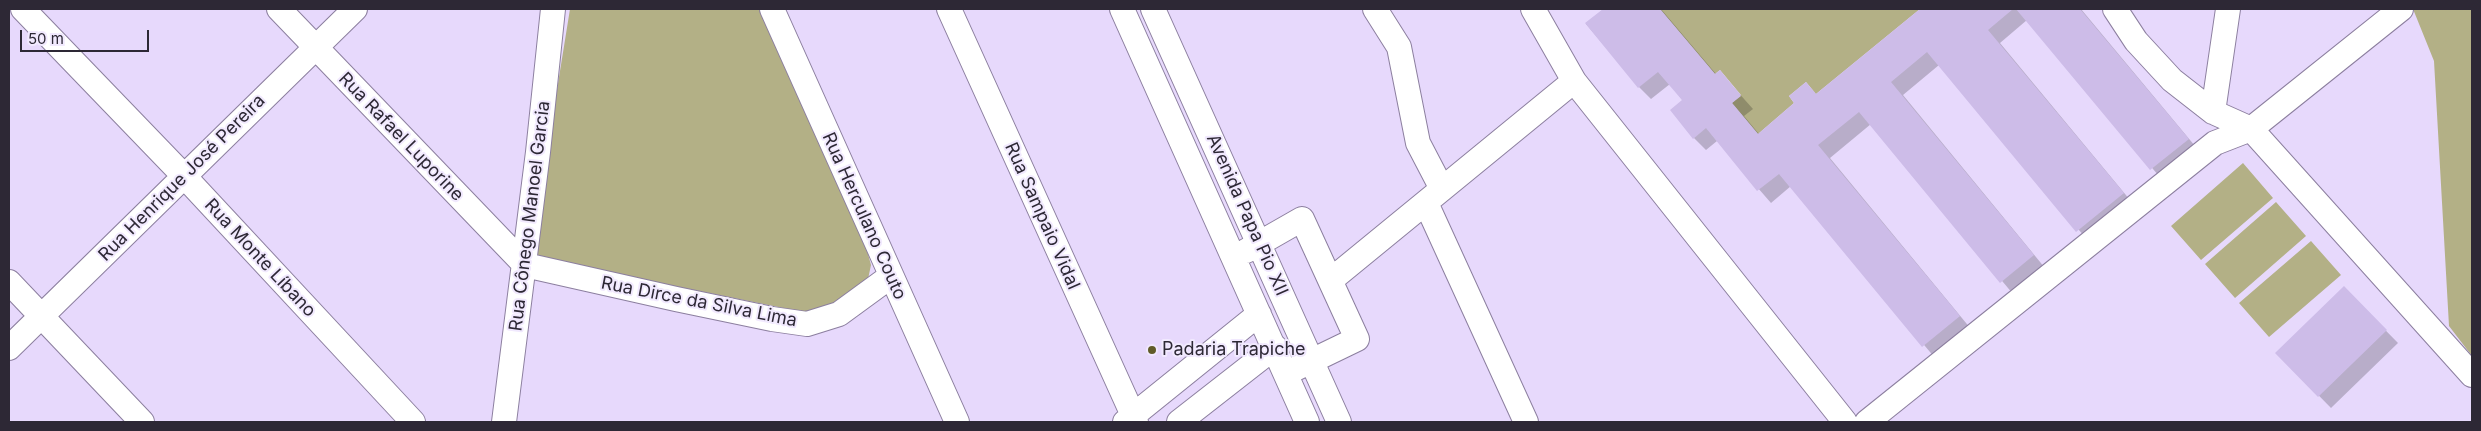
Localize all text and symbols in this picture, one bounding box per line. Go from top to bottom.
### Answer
scale bar [22,20,151,52]
text: 50 m [28,29,64,48]
street label: Rua Rafael Luporine [334,68,468,206]
street label: Rua Henrique José Pereira [94,90,270,266]
street label: Rua Cônego Manoel Garcia [505,100,555,332]
street label: Rua Herculano Couto [817,129,911,303]
street label: Avenida Papa Pio XII [1202,131,1292,299]
street label: Rua Sampaio Vidal [1000,139,1084,293]
street label: Rua Monte Líbano [200,194,320,322]
street label: Rua Dirce da Silva Lima [599,272,799,332]
place label: Padaria Trapiche [1162,339,1306,361]
marker: Padaria Trapiche [1146,344,1158,356]

